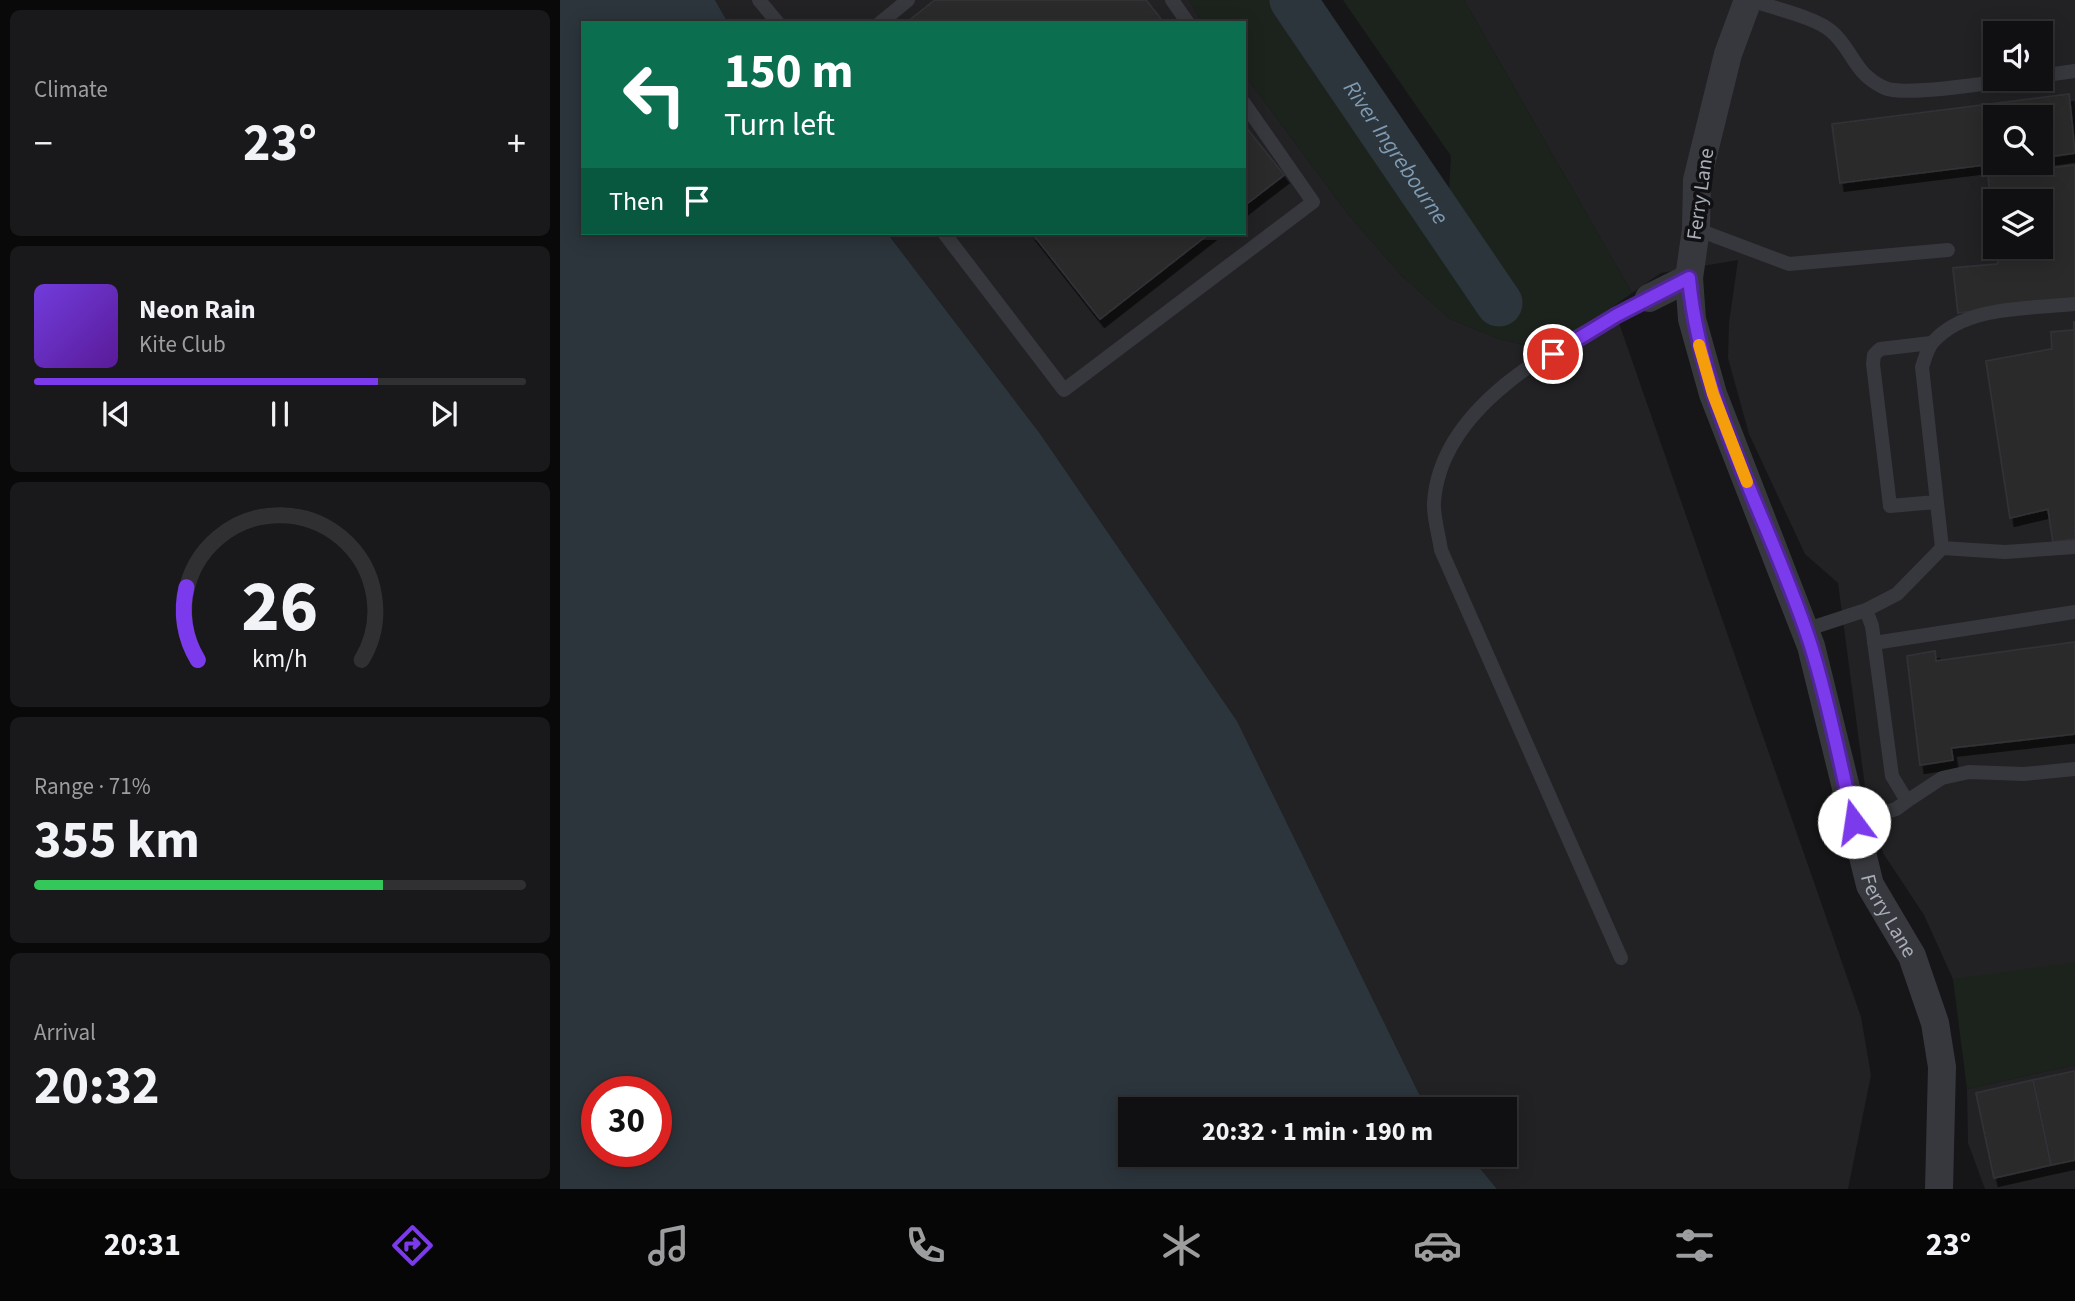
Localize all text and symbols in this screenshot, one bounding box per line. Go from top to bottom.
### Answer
map controls [1983,21,2053,259]
button: sound [1983,21,2053,91]
text: 150 m [724,37,853,107]
icon: left [609,49,700,140]
text: Climate [34,73,108,106]
water label: River Ingrebourne [1335,74,1457,231]
text: Turn left [724,102,835,148]
button: search [1983,105,2053,175]
text: 23° [243,107,317,181]
text: − [34,117,53,171]
text: + [507,117,526,171]
street label: Ferry Lane [1679,146,1721,242]
icon: arrive [678,182,716,220]
text: Then [609,183,664,220]
button: layers [1983,189,2053,259]
text: Neon Rain [139,291,256,328]
pin [1523,324,1583,384]
text: Kite Club [139,328,226,361]
icon: arrive [1534,335,1572,373]
icon: previous [97,395,135,433]
icon: pause [261,395,299,433]
icon: next [425,395,463,433]
text: 26 [242,556,318,660]
text: km/h [252,641,308,677]
text: Range · 71% [34,770,151,803]
position arrow [1817,785,1891,859]
text: 355 km [34,804,200,878]
street label: Ferry Lane [1853,871,1925,963]
text: Arrival [34,1016,96,1049]
text: 20:32 [34,1050,159,1124]
speed limit sign: 30 [581,1076,672,1167]
text: 20:32 · 1 min · 190 m [1202,1113,1433,1150]
icon: directions [388,1221,437,1270]
icon: music [644,1221,693,1270]
icon: phone [901,1221,950,1270]
icon: climate [1157,1221,1206,1270]
icon: car [1413,1221,1462,1270]
icon: filters [1670,1221,1719,1270]
text: 20:31 [104,1222,181,1268]
text: 23° [1926,1222,1971,1268]

